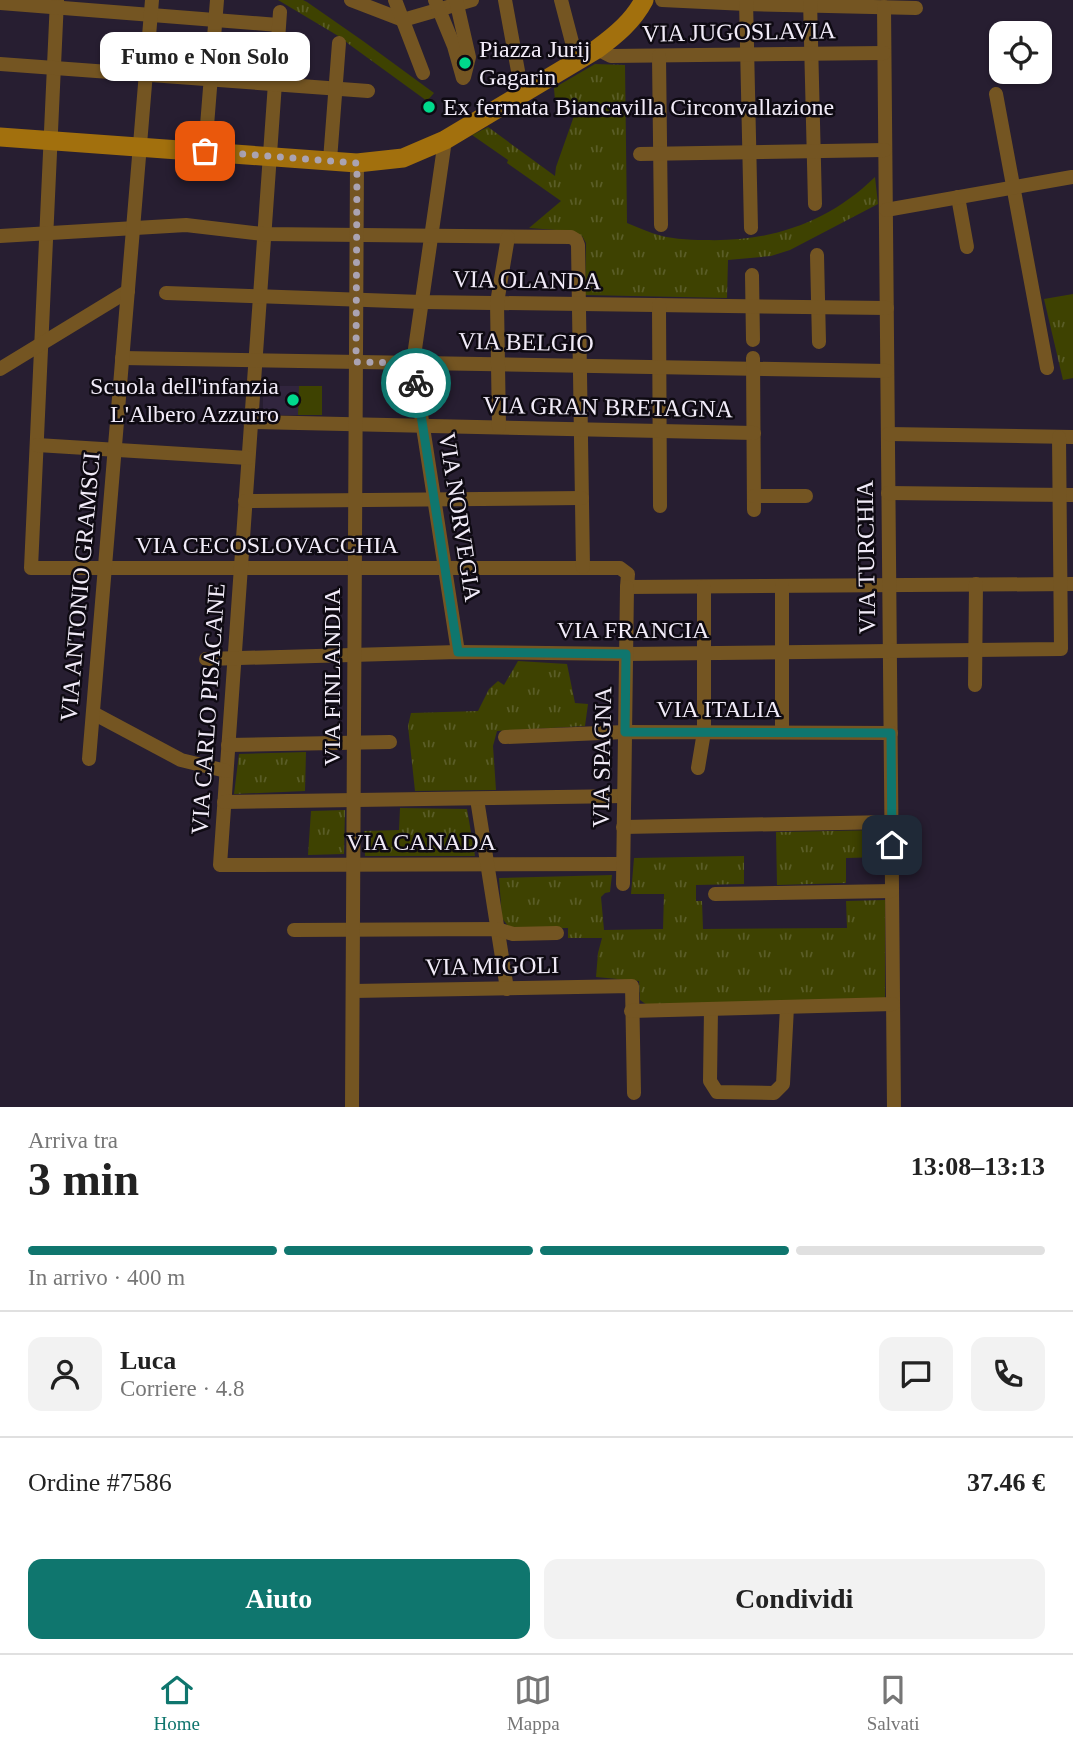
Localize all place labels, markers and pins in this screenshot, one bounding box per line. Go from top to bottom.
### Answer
callout: Fumo e Non Solo [100,32,310,81]
place label: Piazza Jurij Gagarin [479,36,590,90]
marker: Piazza Jurij Gagarin [457,55,473,71]
place label: Ex fermata Biancavilla Circonvallazione [443,94,834,120]
marker: Ex fermata Biancavilla Circonvallazione [421,99,437,115]
pin [175,121,235,181]
place label: Scuola dell'infanzia L'Albero Azzurro [90,373,279,427]
marker: Scuola dell'infanzia L'Albero Azzurro [285,392,301,408]
pin [862,815,922,875]

